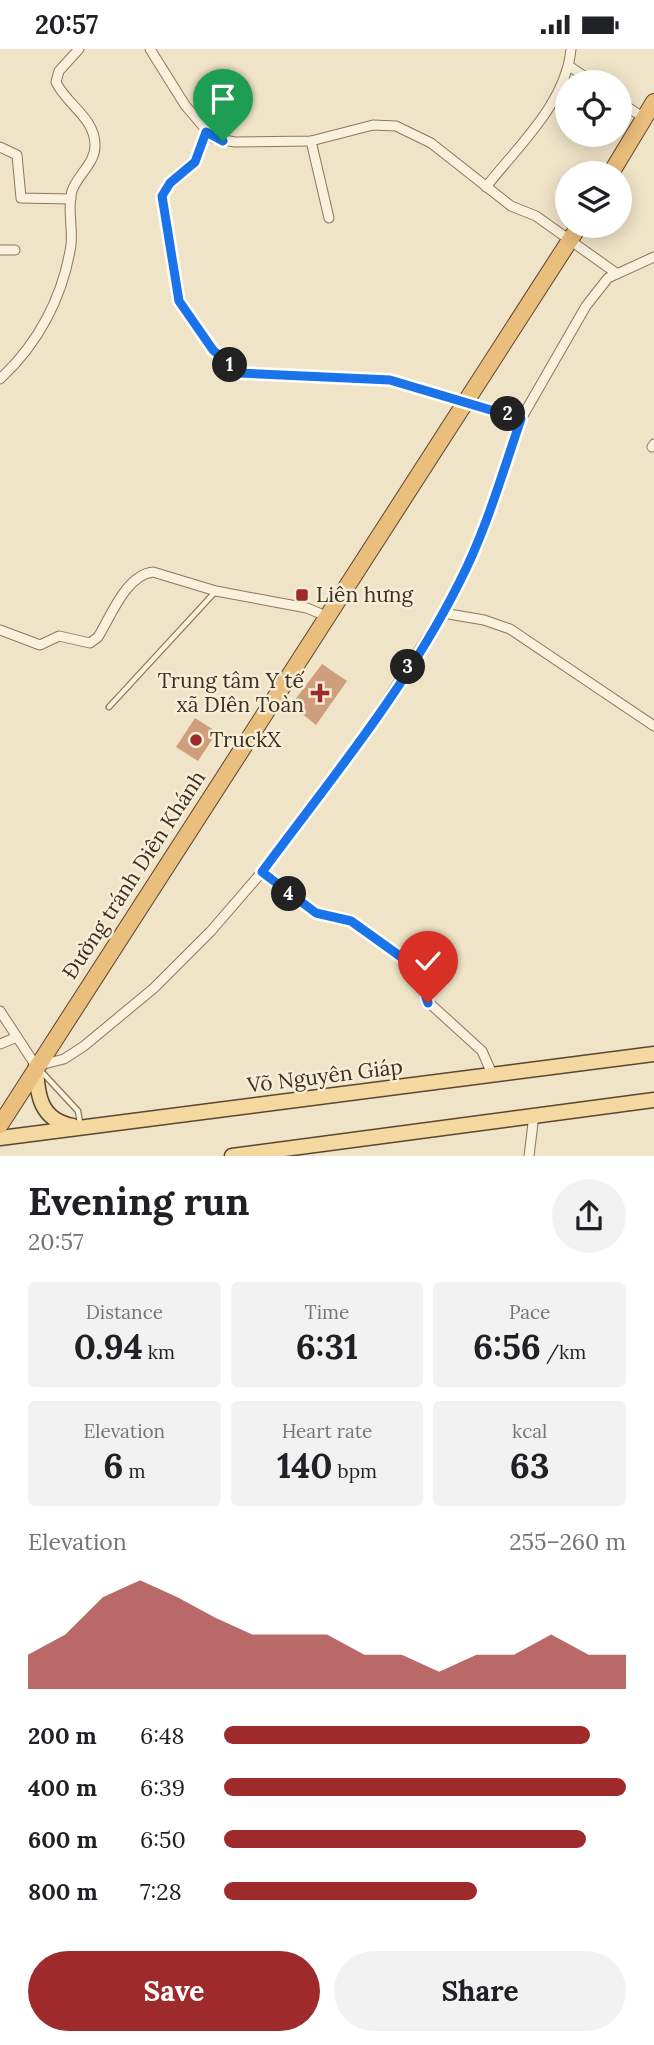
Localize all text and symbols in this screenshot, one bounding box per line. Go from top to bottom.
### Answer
text: 20:57 [35,8,98,41]
pin [193,69,253,141]
map controls [555,70,632,238]
button: locate [555,70,632,147]
icon: arrive [204,80,242,118]
button: layers [555,161,632,238]
pin: 1 [212,347,247,383]
text: 1 [226,352,233,376]
pin: 2 [490,397,526,431]
text: 2 [502,401,513,425]
place label: Liên hưng [316,581,414,608]
marker: Liên hưng [294,587,310,603]
pin: 3 [390,649,426,685]
text: 3 [402,654,413,678]
place label: Trung tâm Y tế xã DIên Toàn [158,667,305,718]
marker: Trung tâm Y tế xã DIên Toàn [310,683,330,703]
place label: TruckX [210,726,281,753]
marker: TruckX [188,732,204,748]
street label: Đường tránh Diên Khánh [56,765,211,984]
pin: 4 [272,877,306,911]
text: 4 [283,881,294,905]
pin [398,931,458,1003]
icon: check [409,942,447,980]
street label: Võ Nguyên Giáp [245,1053,404,1099]
text: Evening run [28,1177,250,1225]
button: share [552,1179,626,1253]
text: 20:57 [28,1227,84,1256]
text: Distance [86,1300,163,1324]
text: Time [305,1300,349,1324]
text: Pace [509,1300,550,1324]
text: 0.94 [74,1324,143,1369]
text: 6:31 [296,1324,358,1369]
text: 6:56 [473,1324,541,1369]
text: km [143,1340,175,1364]
text: /km [541,1340,586,1364]
text: Elevation [84,1419,165,1443]
text: Heart rate [282,1419,372,1443]
text: kcal [512,1419,547,1443]
text: 6 [103,1443,123,1488]
text: 140 [277,1443,333,1488]
text: 63 [510,1443,550,1488]
text: m [123,1459,145,1483]
text: bpm [333,1459,377,1483]
text: Elevation [28,1527,127,1556]
text: 255–260 m [509,1527,626,1556]
text: 200 m [28,1721,97,1750]
text: 6:48 [140,1721,184,1750]
text: 400 m [28,1773,97,1802]
text: 6:39 [140,1773,185,1802]
text: 600 m [28,1825,98,1854]
text: 6:50 [140,1825,186,1854]
text: 800 m [28,1877,98,1906]
text: 7:28 [140,1877,182,1906]
button: Save [28,1951,320,2031]
button: Share [334,1951,626,2031]

